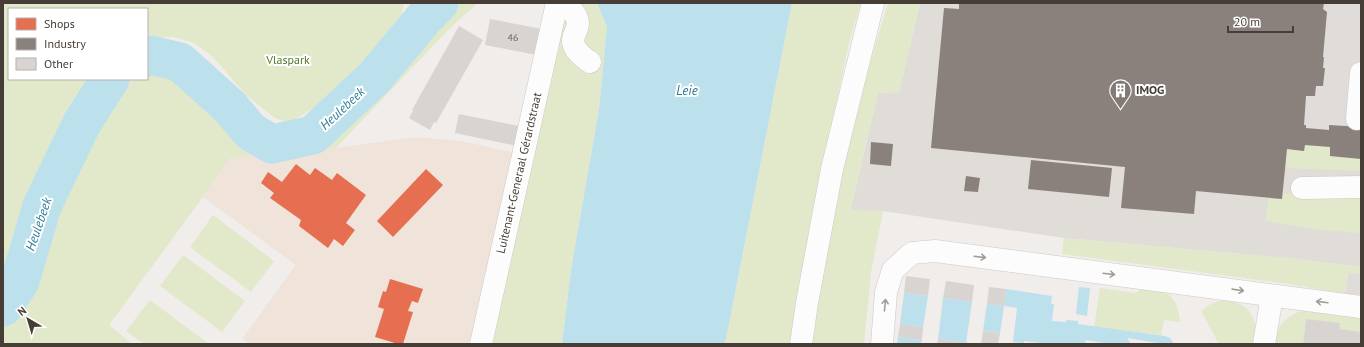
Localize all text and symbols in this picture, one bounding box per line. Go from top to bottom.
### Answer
legend [8,8,148,80]
scale bar [1228,8,1293,34]
text: 20 m [1234,14,1260,29]
text: Shops [44,16,75,31]
house number: 46 [508,31,518,44]
text: Industry [44,36,86,51]
park label: Vlaspark [265,52,310,67]
text: Other [44,56,73,71]
building icon: IMOG [1107,77,1133,110]
water label: Leie [676,82,698,99]
place label: IMOG [1136,82,1164,97]
water label: Heulebeek [316,83,369,133]
street label: Luitenant-Generaal Gérardstraat [493,91,544,255]
water label: Heulebeek [21,194,56,253]
one-way arrow [973,253,986,261]
one-way arrow [1102,270,1115,278]
one-way arrow [1231,286,1244,294]
one-way arrow [1316,298,1329,306]
north arrow [8,299,48,339]
one-way arrow [882,299,889,312]
text: N [15,303,29,319]

